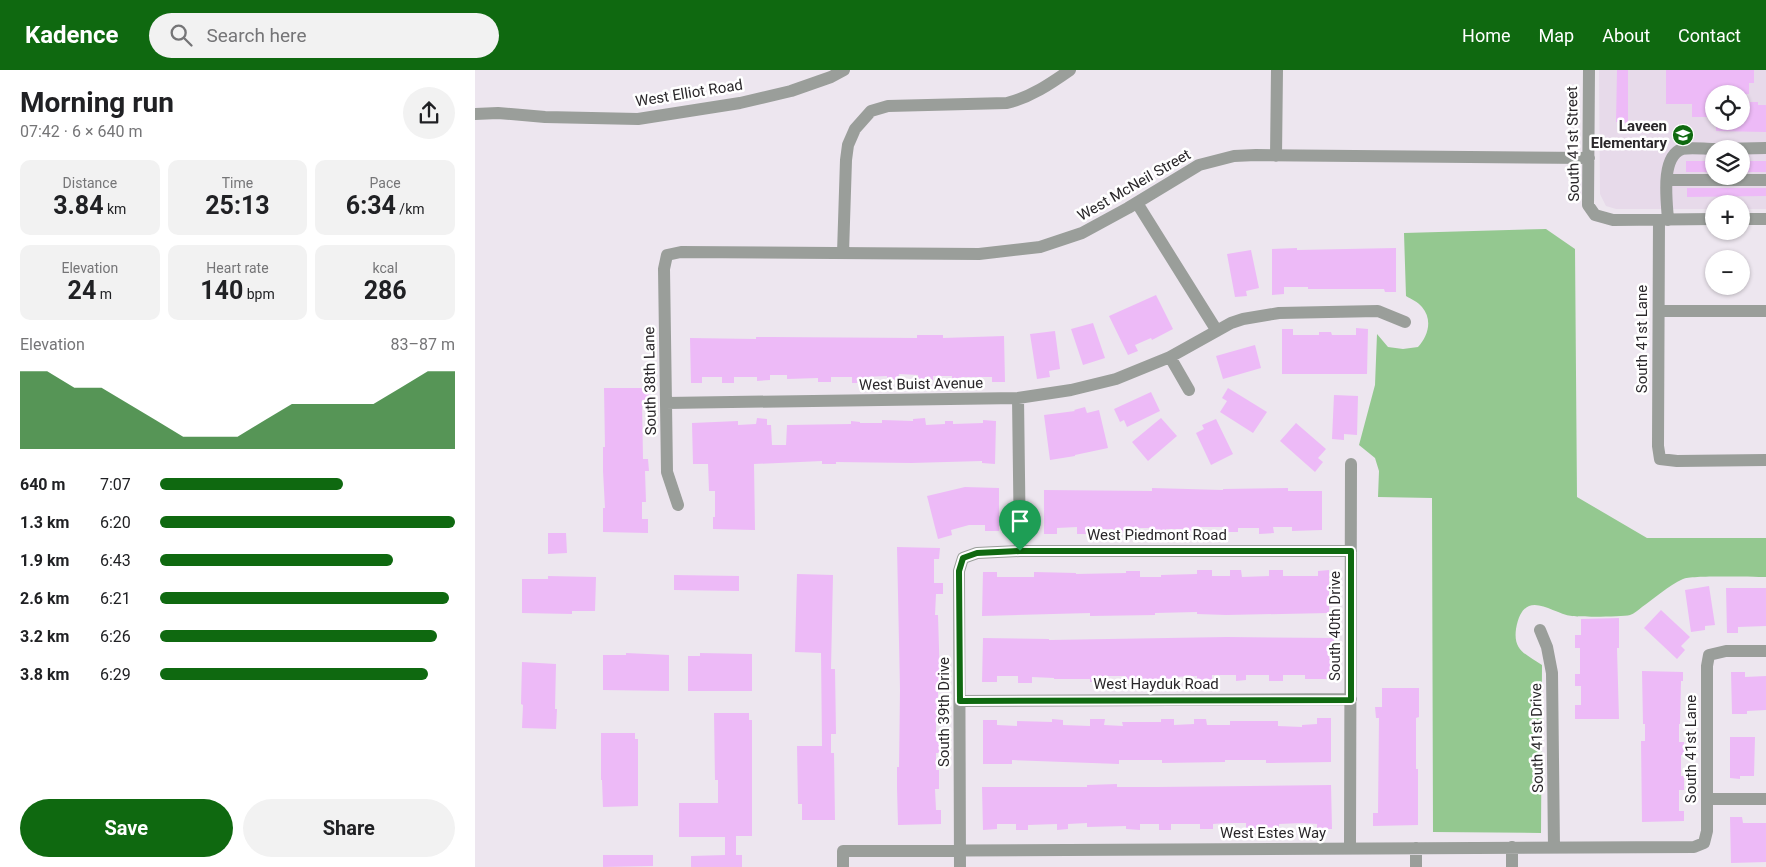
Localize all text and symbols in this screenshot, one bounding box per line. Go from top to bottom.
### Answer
search box [149,13,499,58]
text: Kadence [25,21,119,49]
icon: search [167,21,195,49]
text: Search here [207,24,306,47]
text: Home [1462,25,1511,46]
text: Map [1539,25,1574,46]
text: About [1602,25,1650,46]
text: Contact [1678,25,1741,46]
street label: West Elliot Road [634,76,744,110]
map controls [1705,85,1750,295]
button: locate [1705,85,1750,130]
text: Morning run [20,86,174,119]
street label: South 41st Street [1563,86,1583,202]
button: share [403,87,455,139]
place label: Laveen Elementary [1591,117,1667,152]
text: 07:42 · 6 × 640 m [20,122,142,141]
school or university icon: Laveen Elementary [1671,123,1695,147]
button: layers [1705,140,1750,185]
street label: West McNeil Street [1074,145,1194,225]
text: Distance [63,175,117,191]
text: Time [222,175,253,191]
text: Pace [370,175,401,191]
text: 3.84 [53,191,104,220]
text: 25:13 [205,191,270,220]
text: 6:34 [346,191,396,220]
button: + [1705,195,1750,240]
text: km [104,201,126,217]
text: /km [396,201,425,217]
button: − [1705,250,1750,295]
text: Elevation [61,260,118,276]
text: Heart rate [206,260,269,276]
text: kcal [373,260,398,276]
text: 24 [68,276,96,305]
text: 140 [200,276,243,305]
text: 286 [364,276,407,305]
street label: South 41st Lane [1633,285,1651,393]
text: m [96,286,112,302]
text: bpm [243,286,275,302]
street label: South 38th Lane [640,326,660,436]
text: Elevation [20,335,85,354]
text: 83–87 m [391,335,455,354]
street label: West Buist Avenue [859,374,983,394]
text: 640 m [20,475,65,494]
text: 7:07 [100,475,131,494]
pin [999,500,1041,551]
icon: arrive [1006,507,1034,535]
text: 1.3 km [20,513,69,532]
text: 6:20 [100,513,131,532]
street label: West Piedmont Road [1087,526,1227,544]
text: 1.9 km [20,551,69,570]
text: 6:43 [100,551,131,570]
street label: South 40th Drive [1326,571,1344,681]
text: 2.6 km [20,589,69,608]
text: 6:21 [100,589,131,608]
text: 3.2 km [20,627,69,646]
text: 6:26 [100,627,131,646]
street label: South 39th Drive [935,657,953,767]
text: 3.8 km [20,665,69,684]
text: 6:29 [100,665,131,684]
street label: West Hayduk Road [1093,675,1219,693]
street label: South 41st Drive [1527,683,1547,793]
street label: South 41st Lane [1682,695,1700,803]
button: Save [20,799,233,857]
button: Share [243,799,455,857]
street label: West Estes Way [1220,824,1326,842]

